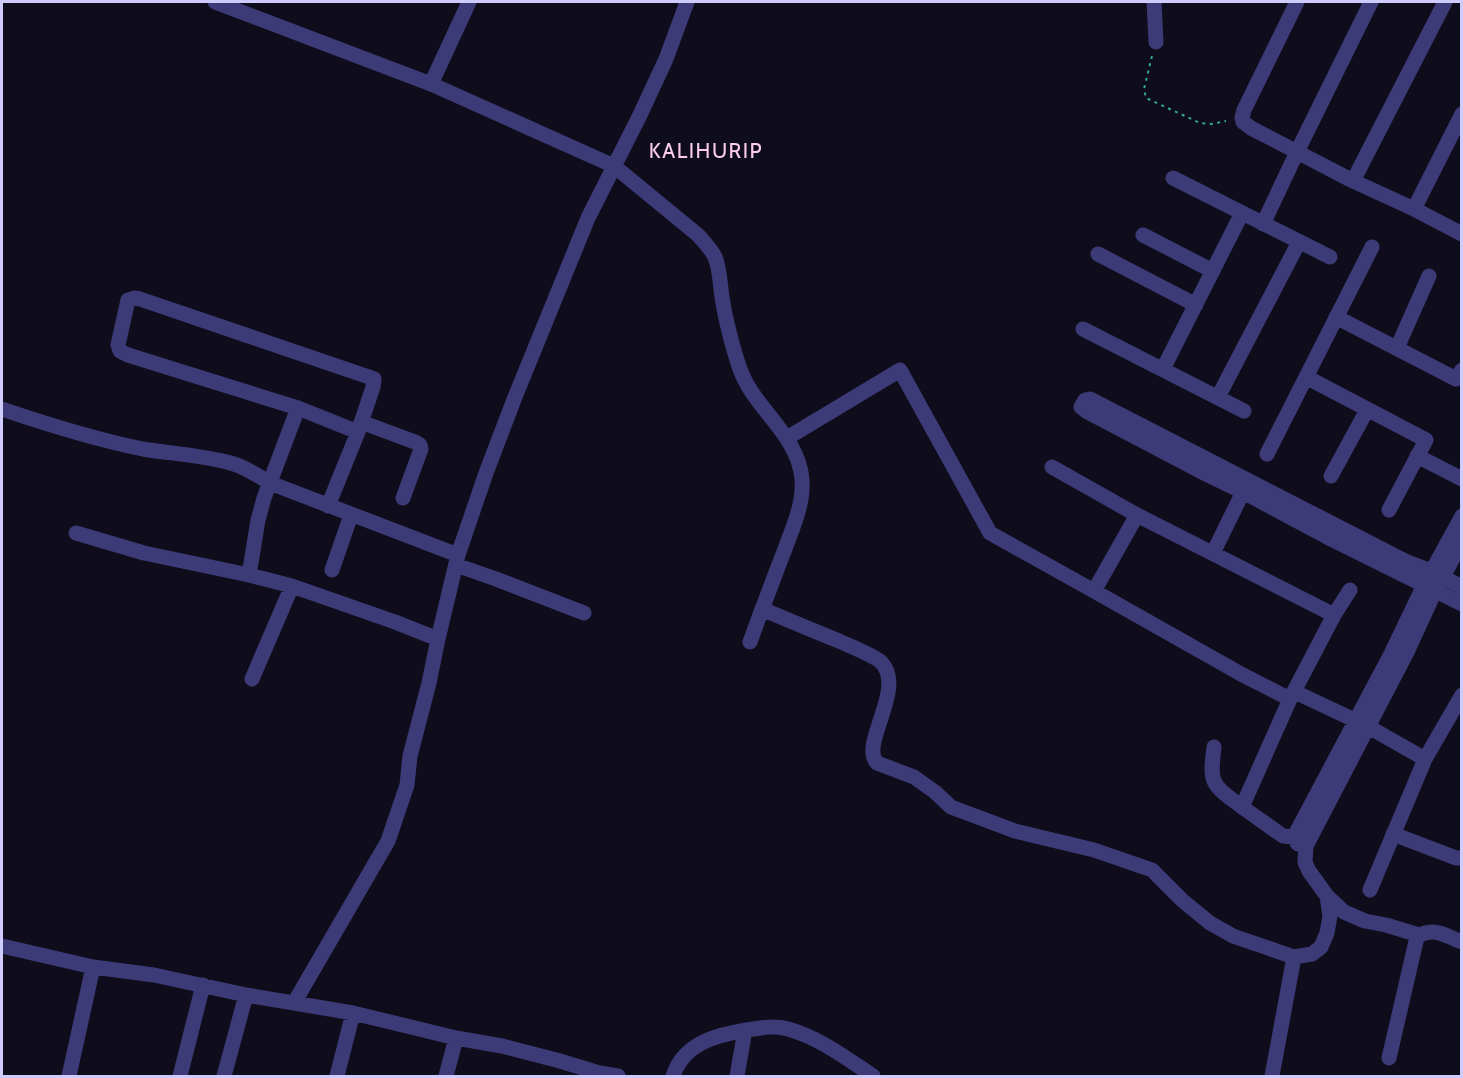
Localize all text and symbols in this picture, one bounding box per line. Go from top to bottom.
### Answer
district label: KALIHURIP [649,138,763,163]

